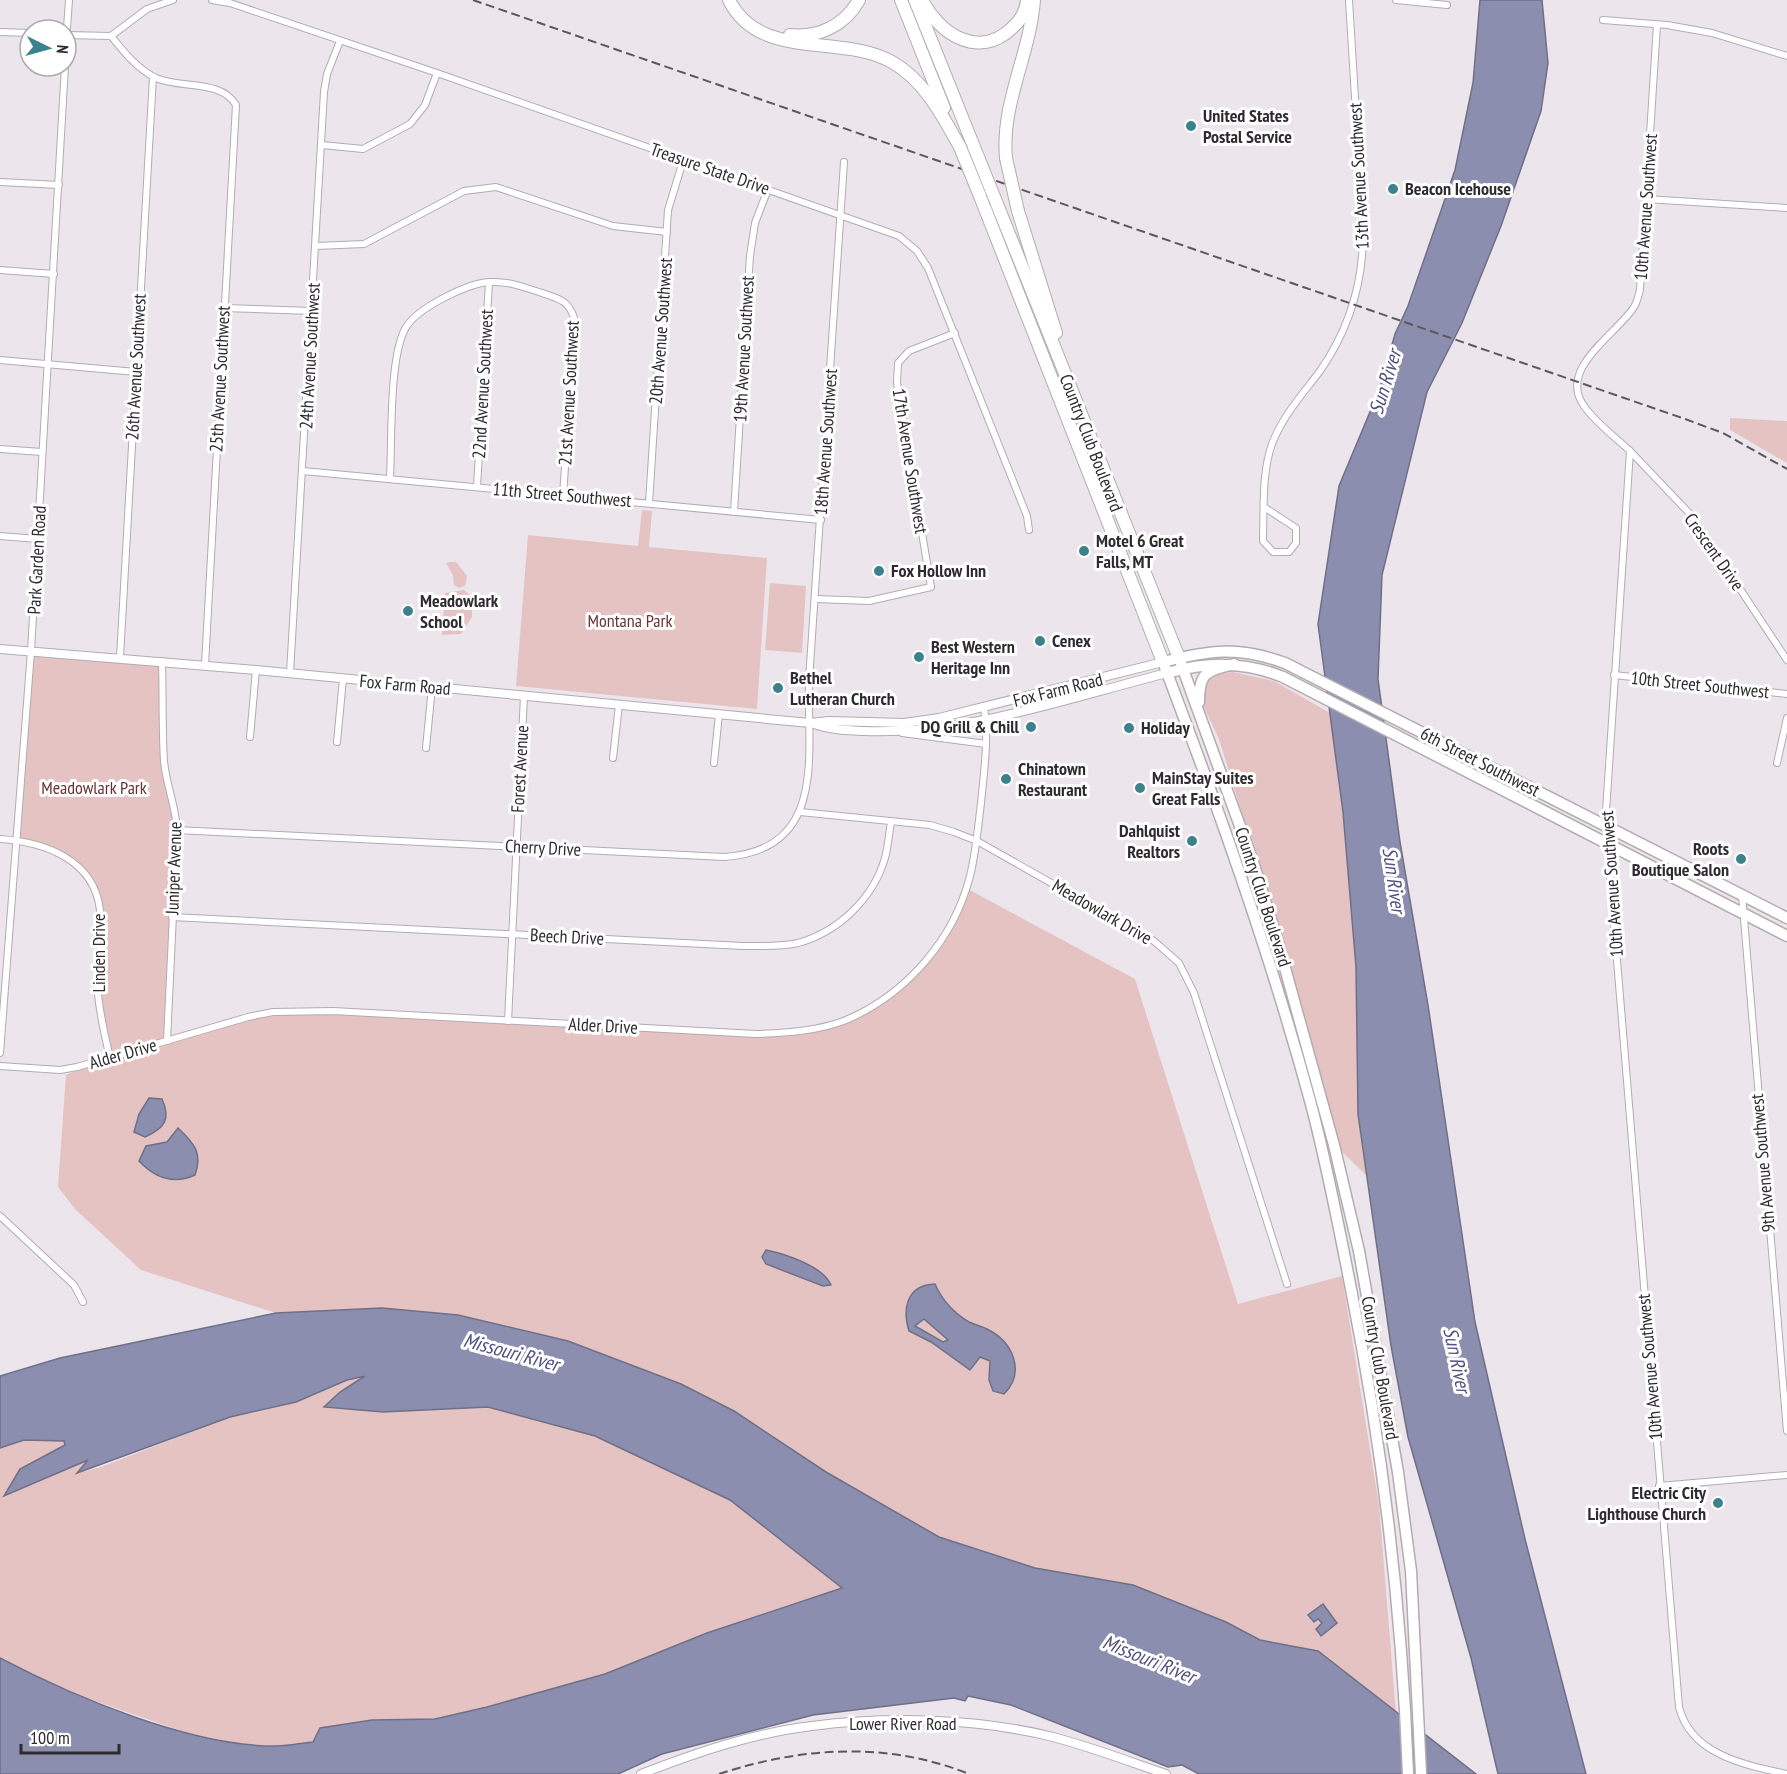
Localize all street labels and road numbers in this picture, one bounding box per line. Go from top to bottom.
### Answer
street label: 13th Avenue Southwest [1343,102,1374,250]
street label: 10th Avenue Southwest [1629,133,1662,281]
street label: Treasure State Drive [647,137,773,200]
street label: 20th Avenue Southwest [644,257,677,405]
street label: 19th Avenue Southwest [728,275,759,423]
street label: 24th Avenue Southwest [294,282,325,430]
street label: 26th Avenue Southwest [120,293,151,441]
street label: 25th Avenue Southwest [204,305,235,453]
street label: 22nd Avenue Southwest [467,309,498,459]
street label: 21st Avenue Southwest [553,320,584,466]
street label: 18th Avenue Southwest [809,368,842,516]
street label: Country Club Boulevard [1055,371,1128,515]
street label: 17th Avenue Southwest [888,387,933,535]
street label: 11th Street Southwest [492,477,632,512]
street label: Park Garden Road [22,505,51,615]
street label: Crescent Drive [1679,509,1749,595]
street label: 10th Street Southwest [1630,666,1770,703]
street label: Fox Farm Road [1011,667,1105,712]
street label: Fox Farm Road [358,669,452,700]
street label: 6th Street Southwest [1417,722,1544,802]
street label: Forest Avenue [506,725,533,813]
street label: 10th Avenue Southwest [1595,810,1628,958]
street label: Juniper Avenue [160,821,187,916]
street label: Country Club Boulevard [1230,824,1297,970]
street label: Cherry Drive [504,834,582,861]
street label: Meadowlark Drive [1048,874,1156,949]
street label: Linden Drive [87,914,110,992]
street label: Beech Drive [530,923,605,950]
street label: Alder Drive [568,1012,638,1039]
street label: Alder Drive [86,1033,159,1074]
street label: 9th Avenue Southwest [1745,1093,1780,1233]
street label: 10th Avenue Southwest [1632,1293,1667,1441]
street label: Country Club Boulevard [1357,1294,1404,1441]
street label: Lower River Road [849,1712,957,1735]

